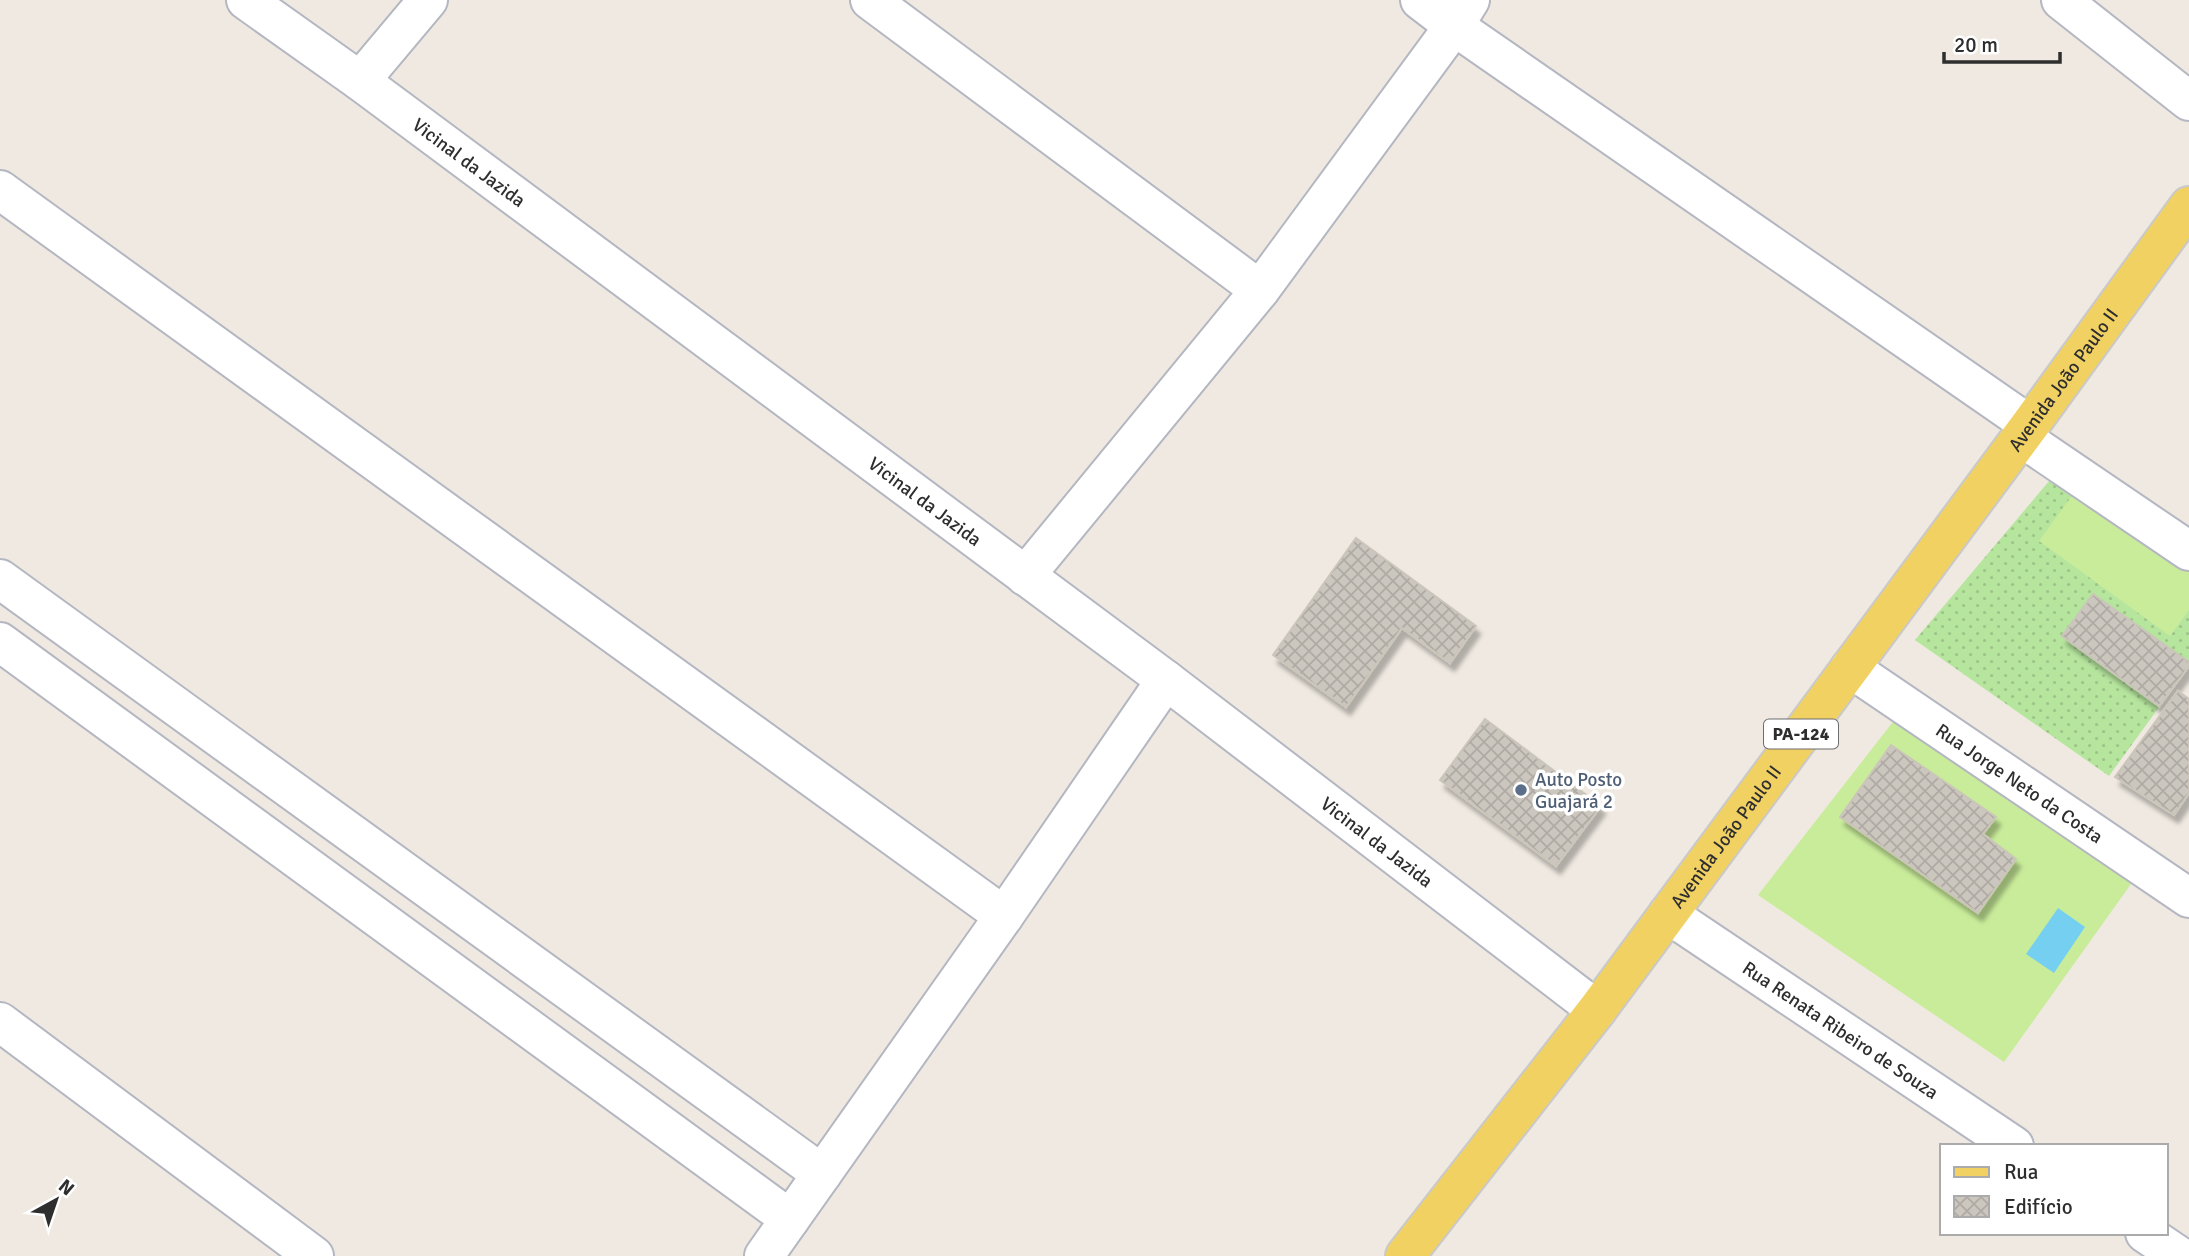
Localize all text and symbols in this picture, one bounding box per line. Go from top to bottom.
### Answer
scale bar [1944,21,2060,65]
text: 20 m [1954,32,1998,58]
street label: Vicinal da Jazida [407,113,530,213]
street label: Avenida João Paulo II [2003,304,2124,457]
street label: Vicinal da Jazida [863,452,986,552]
street label: Rua Jorge Neto da Costa [1931,719,2107,849]
road number: PA-124 [1764,720,1838,748]
street label: Avenida João Paulo II [1666,761,1787,913]
place label: Auto Posto Guajará 2 [1535,768,1622,814]
marker: Auto Posto Guajará 2 [1513,782,1529,798]
street label: Vicinal da Jazida [1316,792,1437,893]
street label: Rua Renata Ribeiro de Souza [1738,956,1943,1105]
legend [1940,1144,2168,1235]
text: Rua [2004,1159,2038,1185]
north arrow [21,1165,91,1235]
text: N [54,1174,79,1201]
text: Edifício [2004,1194,2073,1220]

